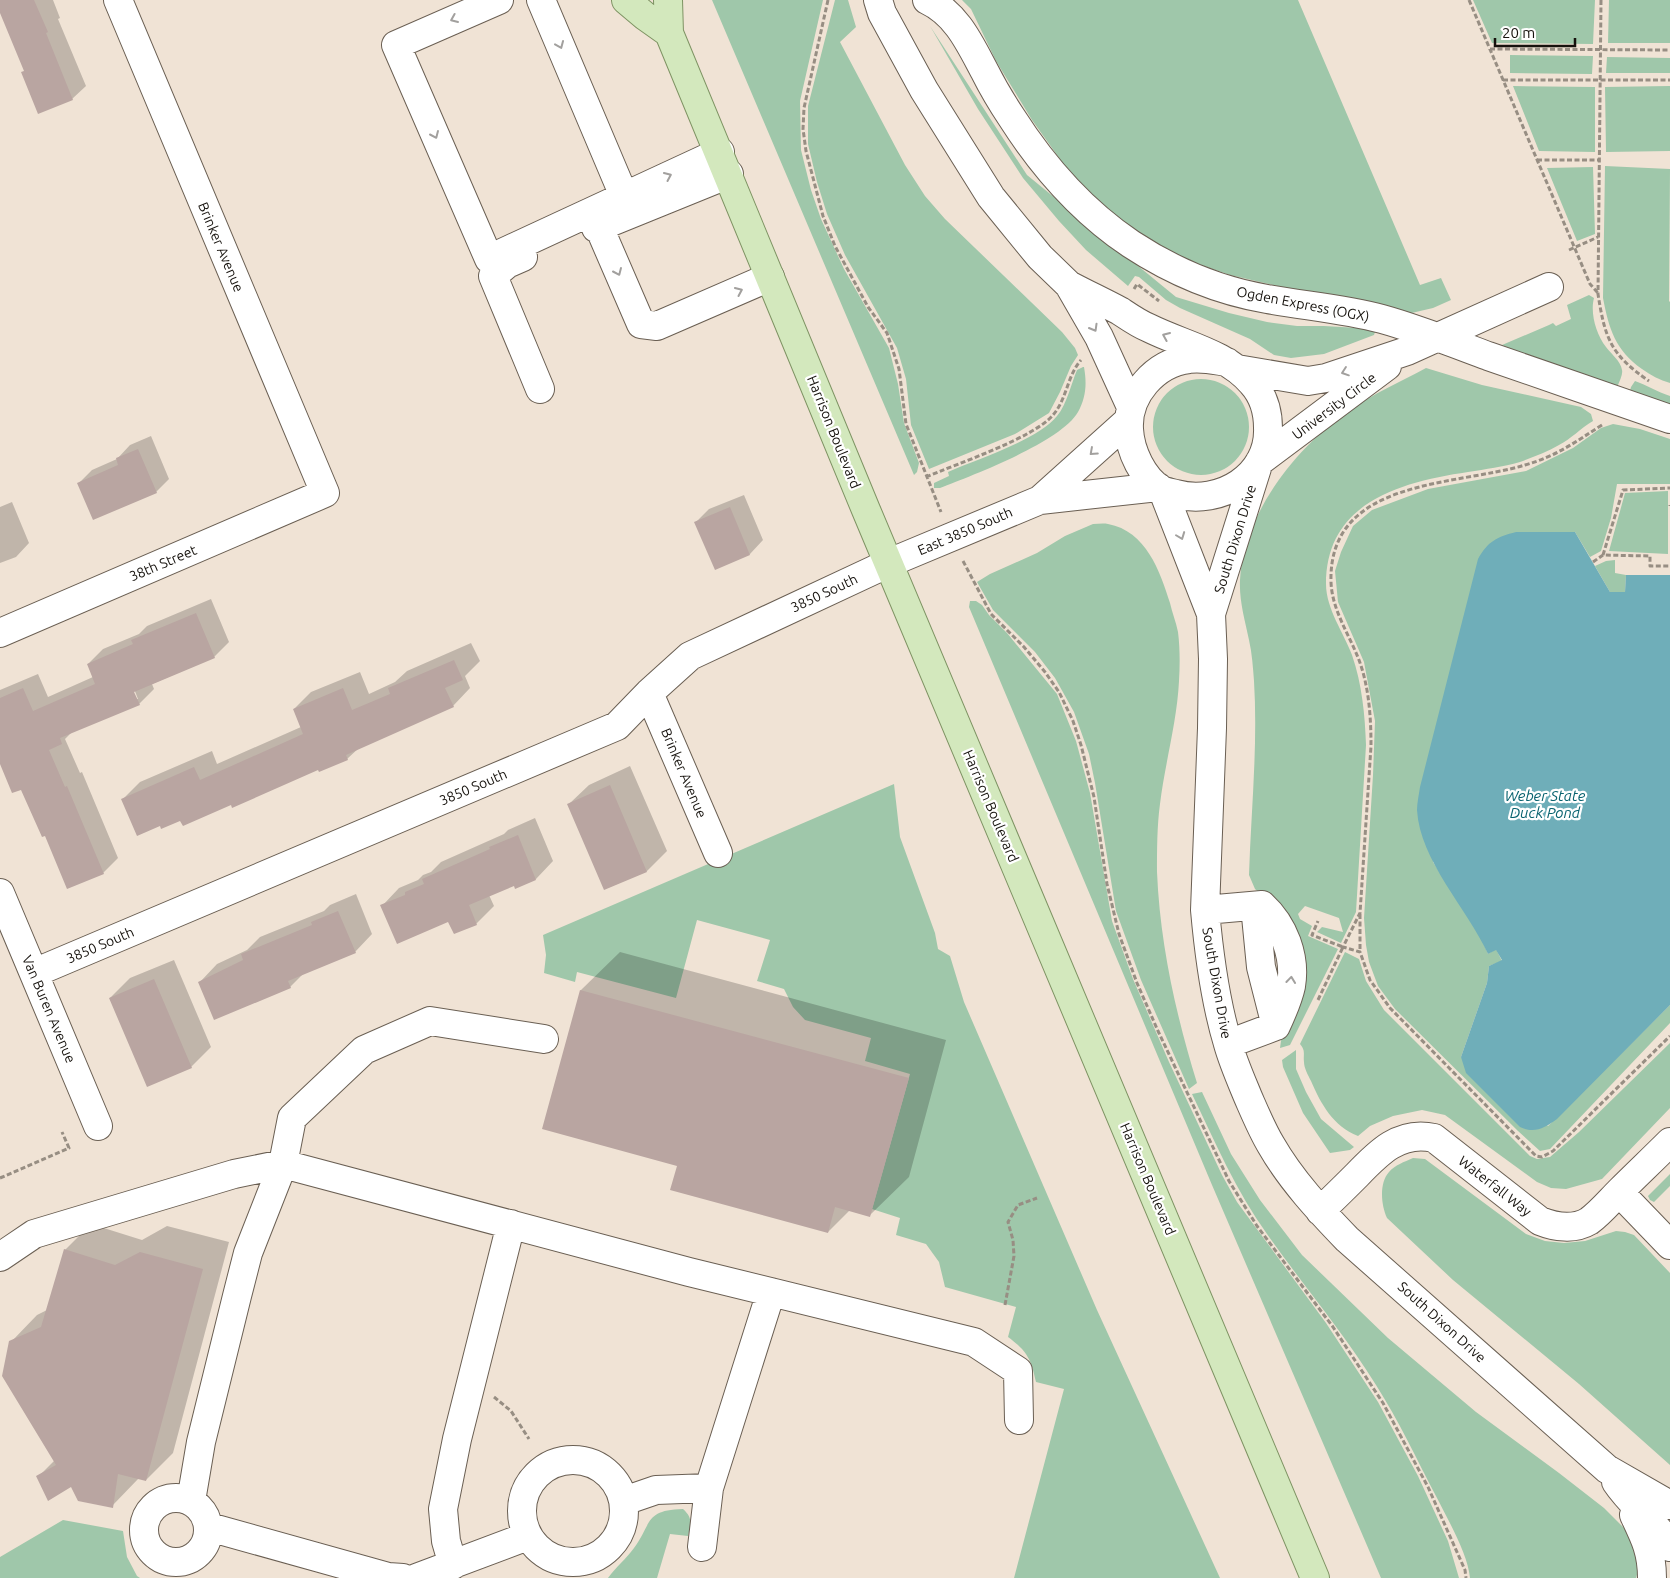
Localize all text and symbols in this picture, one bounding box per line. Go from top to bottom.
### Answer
one-way arrow [450,13,459,24]
scale bar [1495,15,1575,47]
text: 20 m [1502,24,1535,41]
one-way arrow [553,40,564,49]
one-way arrow [429,130,440,139]
one-way arrow [663,172,672,182]
street label: Brinker Avenue [195,200,247,294]
one-way arrow [612,267,623,276]
street label: Ogden Express (OGX) [1235,283,1371,325]
one-way arrow [734,286,743,297]
one-way arrow [1087,322,1097,331]
one-way arrow [1162,331,1171,342]
one-way arrow [1341,366,1349,376]
street label: University Circle [1289,369,1379,443]
street label: Harrison Boulevard [804,373,864,491]
one-way arrow [1089,446,1098,455]
street label: South Dixon Drive [1211,483,1259,595]
street label: East 3850 South [915,504,1015,558]
one-way arrow [1175,531,1185,540]
street label: 38th Street [127,541,200,584]
street label: 3850 South [788,571,860,615]
street label: Brinker Avenue [658,726,710,820]
street label: Harrison Boulevard [960,747,1022,865]
street label: 3850 South [437,766,509,808]
water label: Weber State Duck Pond [1505,787,1586,821]
street label: 3850 South [64,924,136,966]
street label: South Dixon Drive [1199,926,1235,1040]
street label: Van Buren Avenue [19,953,79,1065]
one-way arrow [1285,976,1296,984]
street label: Harrison Boulevard [1117,1120,1179,1238]
street label: Waterfall Way [1455,1153,1535,1220]
street label: South Dixon Drive [1395,1278,1489,1366]

